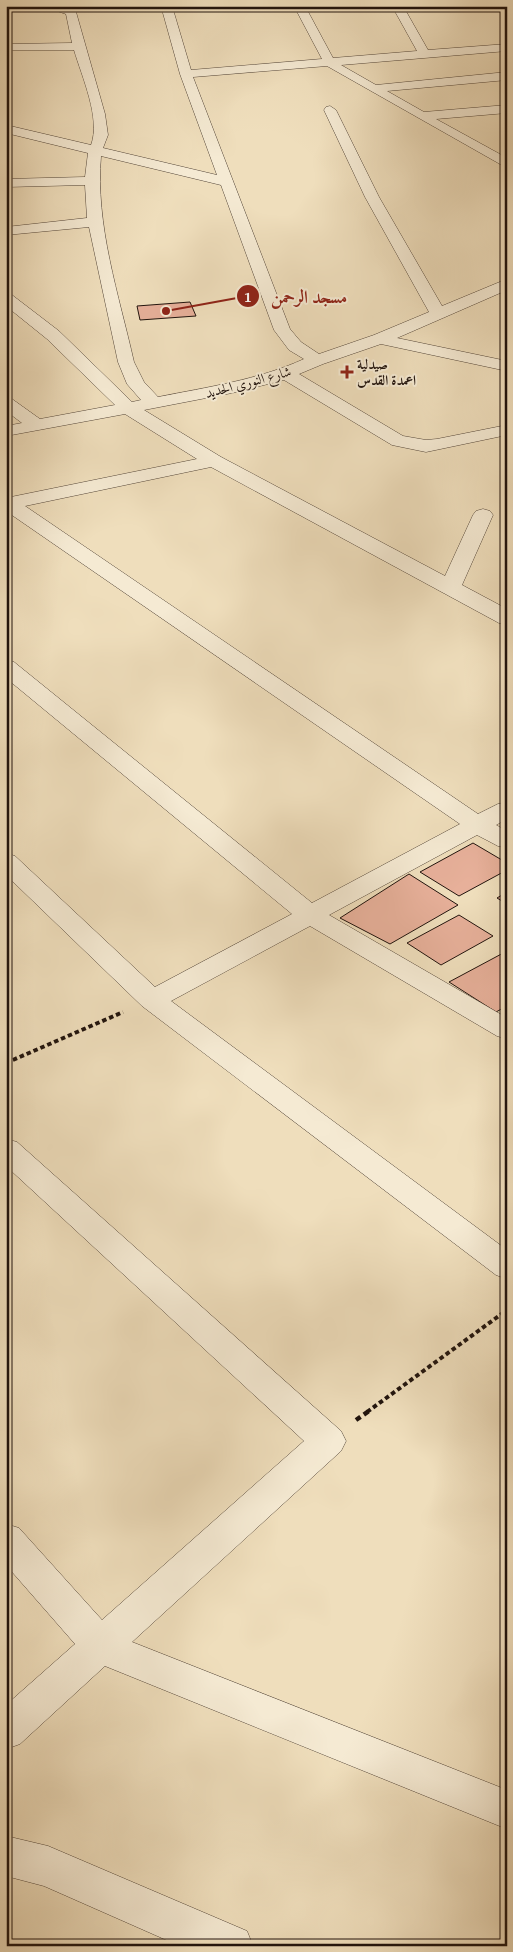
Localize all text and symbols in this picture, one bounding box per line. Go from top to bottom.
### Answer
callout: مسجد الرحمن [236,280,357,313]
text: مسجد الرحمن [271,283,347,310]
text: 1 [244,286,252,307]
place label: صيدلية اعمدة القدس [357,354,416,390]
street label: شارع النوري الحديد [203,361,294,405]
marker: صيدلية اعمدة القدس [341,366,353,378]

